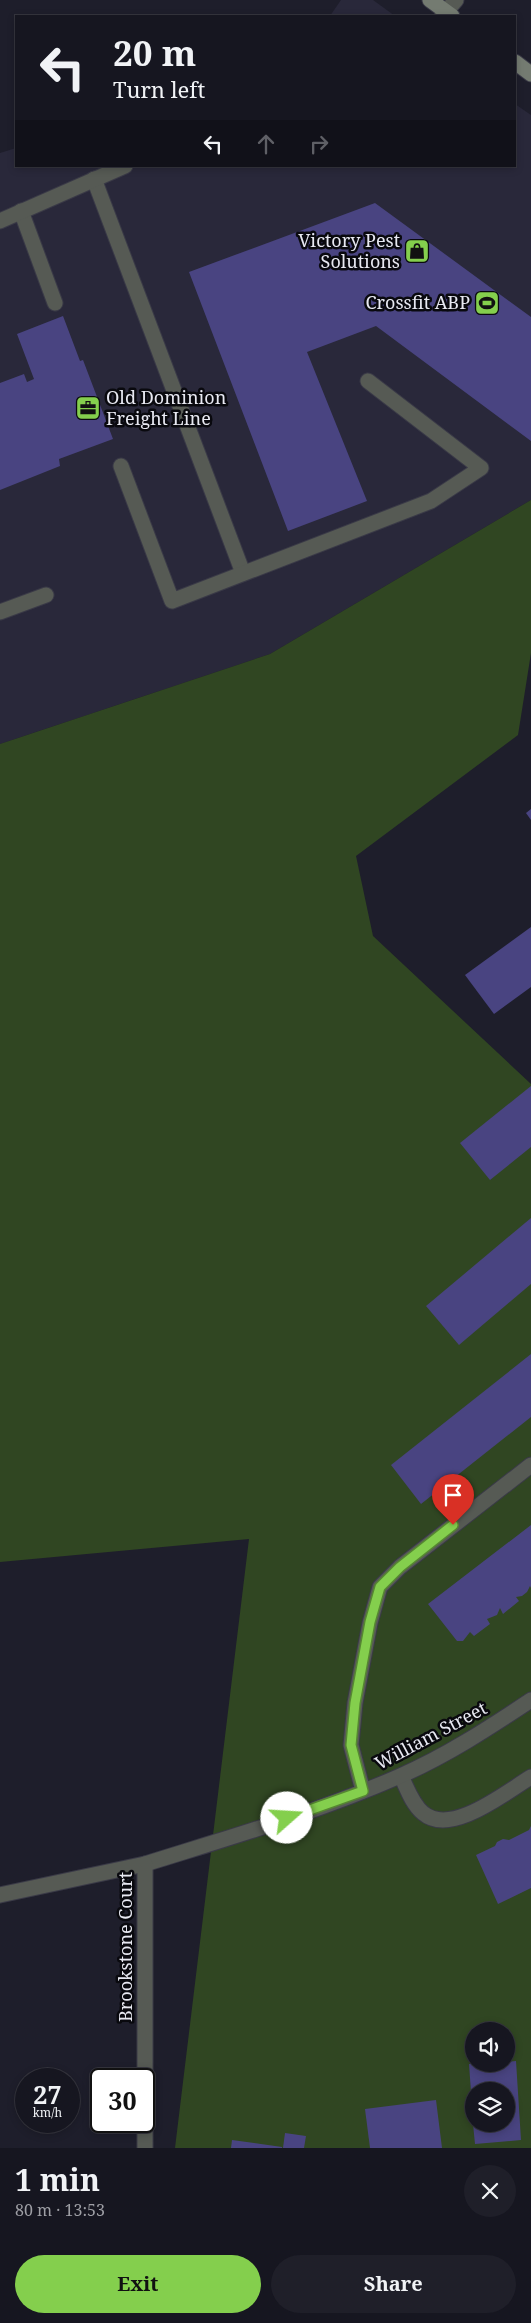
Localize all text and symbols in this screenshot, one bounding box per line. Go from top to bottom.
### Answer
text: 20 m [113,29,196,76]
icon: left [30,35,95,100]
text: Turn left [113,74,205,104]
icon: left [199,130,227,158]
icon: ahead [252,130,280,158]
icon: right [305,130,333,158]
place label: Victory Pest Solutions [298,228,400,273]
shop icon: Victory Pest Solutions [404,238,430,264]
place label: Crossfit ABP [366,290,470,314]
sports icon: Crossfit ABP [474,290,500,316]
place label: Old Dominion Freight Line [106,385,227,430]
office icon: Old Dominion Freight Line [75,395,101,421]
pin [432,1474,474,1525]
icon: arrive [439,1481,467,1509]
street label: William Street [370,1696,491,1775]
position arrow [260,1791,312,1843]
street label: Brookstone Court [113,1872,137,2022]
map controls [465,2022,515,2132]
button: sound [465,2022,515,2072]
speed limit sign: 30 [90,2068,155,2133]
text: 27 [33,2077,62,2111]
button: layers [465,2082,515,2132]
text: km/h [33,2104,62,2121]
text: 1 min [15,2159,100,2200]
button: close [464,2165,516,2217]
text: 80 m · 13:53 [15,2199,105,2221]
button: Exit [15,2255,261,2313]
button: Share [271,2255,516,2313]

